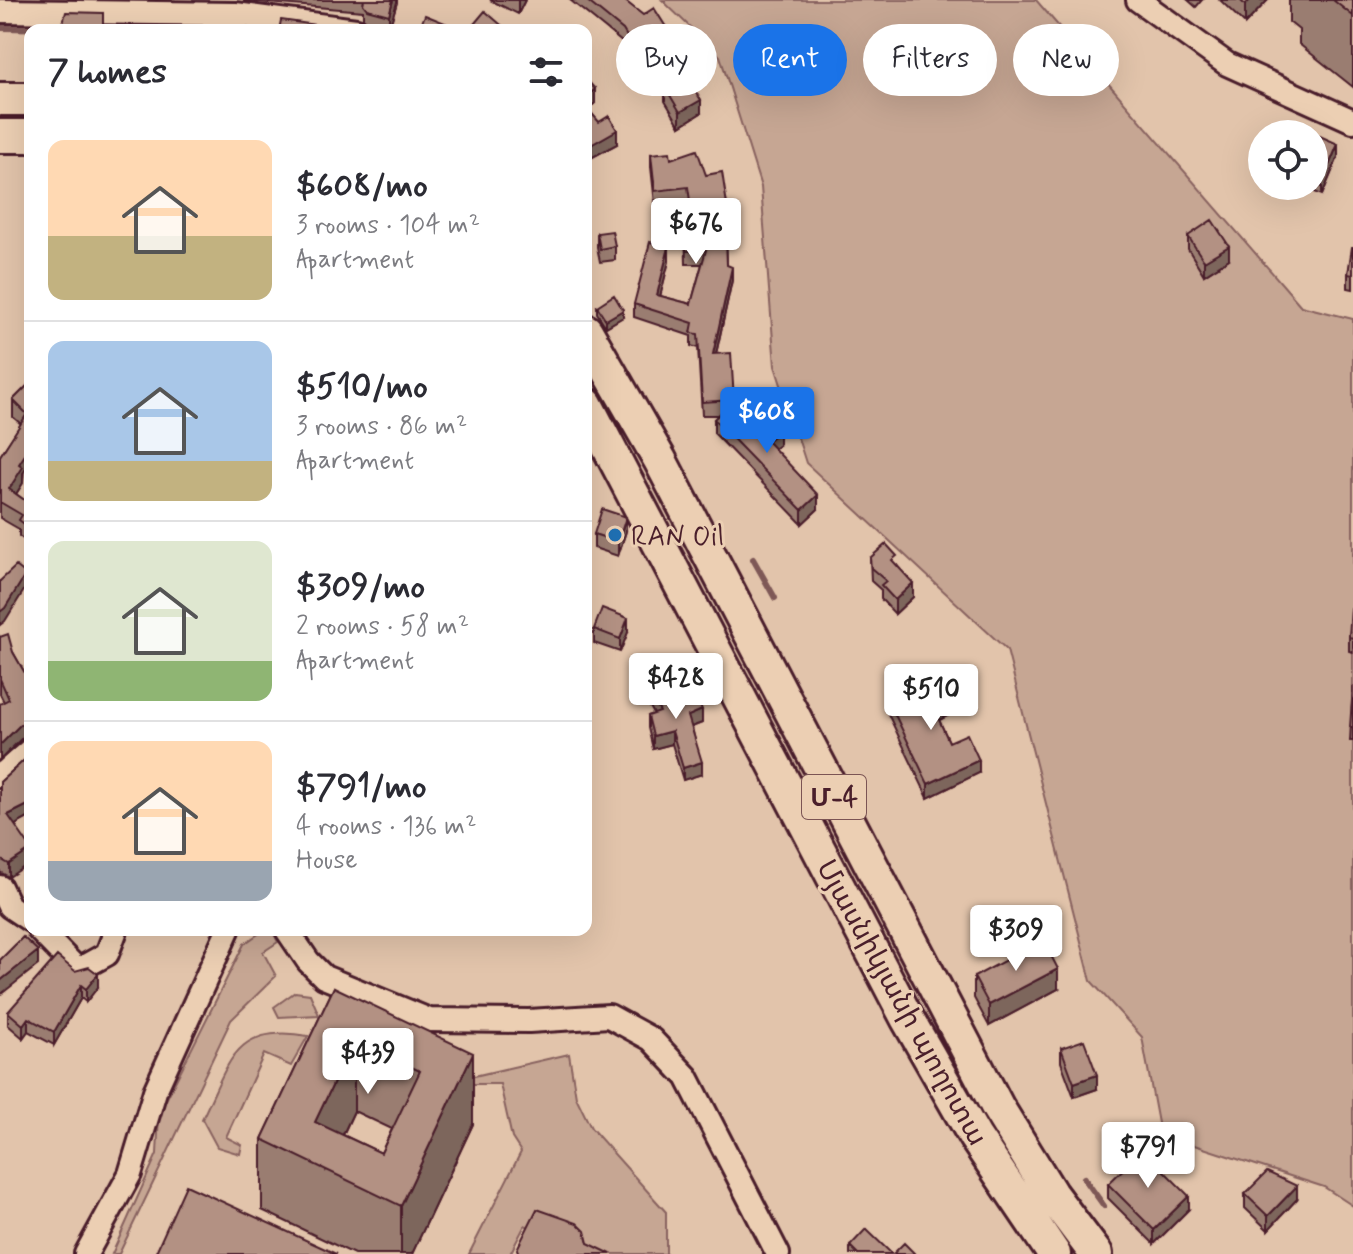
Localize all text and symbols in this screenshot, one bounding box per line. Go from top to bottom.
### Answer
chip: Buy [616,24,717,96]
chip: Rent [733,24,847,96]
chip: Filters [863,24,997,96]
chip: New [1013,24,1119,96]
text: 7 homes [48,50,167,95]
icon: filters [524,50,568,94]
map controls [1248,120,1328,200]
button: locate [1248,120,1328,200]
text: $608/mo [296,164,428,209]
icon: home [112,172,208,268]
pin: $676 [649,198,743,266]
text: $676 [669,207,723,241]
text: 3 rooms · 104 m² [296,209,480,243]
text: Apartment [296,243,414,277]
text: $510/mo [296,365,428,410]
icon: home [112,373,208,469]
pin: $608 [720,387,814,455]
text: $608 [738,396,796,430]
text: 3 rooms · 86 m² [296,410,467,444]
text: Apartment [296,444,414,478]
place label: RAN Oil [631,519,724,556]
marker: RAN Oil [606,526,624,544]
text: $309/mo [296,565,425,610]
icon: home [112,573,208,669]
text: 2 rooms · 58 m² [296,610,469,644]
text: Apartment [296,644,414,678]
pin: $428 [629,653,723,721]
text: $428 [647,662,705,696]
pin: $510 [884,664,978,732]
text: $510 [902,673,960,707]
text: $791/mo [296,765,427,810]
icon: home [112,773,208,869]
road number: Մ-4 [802,775,866,819]
text: 4 rooms · 136 m² [296,810,476,844]
text: House [296,844,357,878]
street label: Մյասնիկյանի պողոտա [807,854,995,1153]
pin: $309 [969,905,1063,973]
text: $309 [988,914,1044,948]
pin: $439 [321,1028,415,1096]
text: $439 [340,1037,396,1071]
pin: $791 [1101,1122,1195,1190]
text: $791 [1120,1131,1176,1165]

